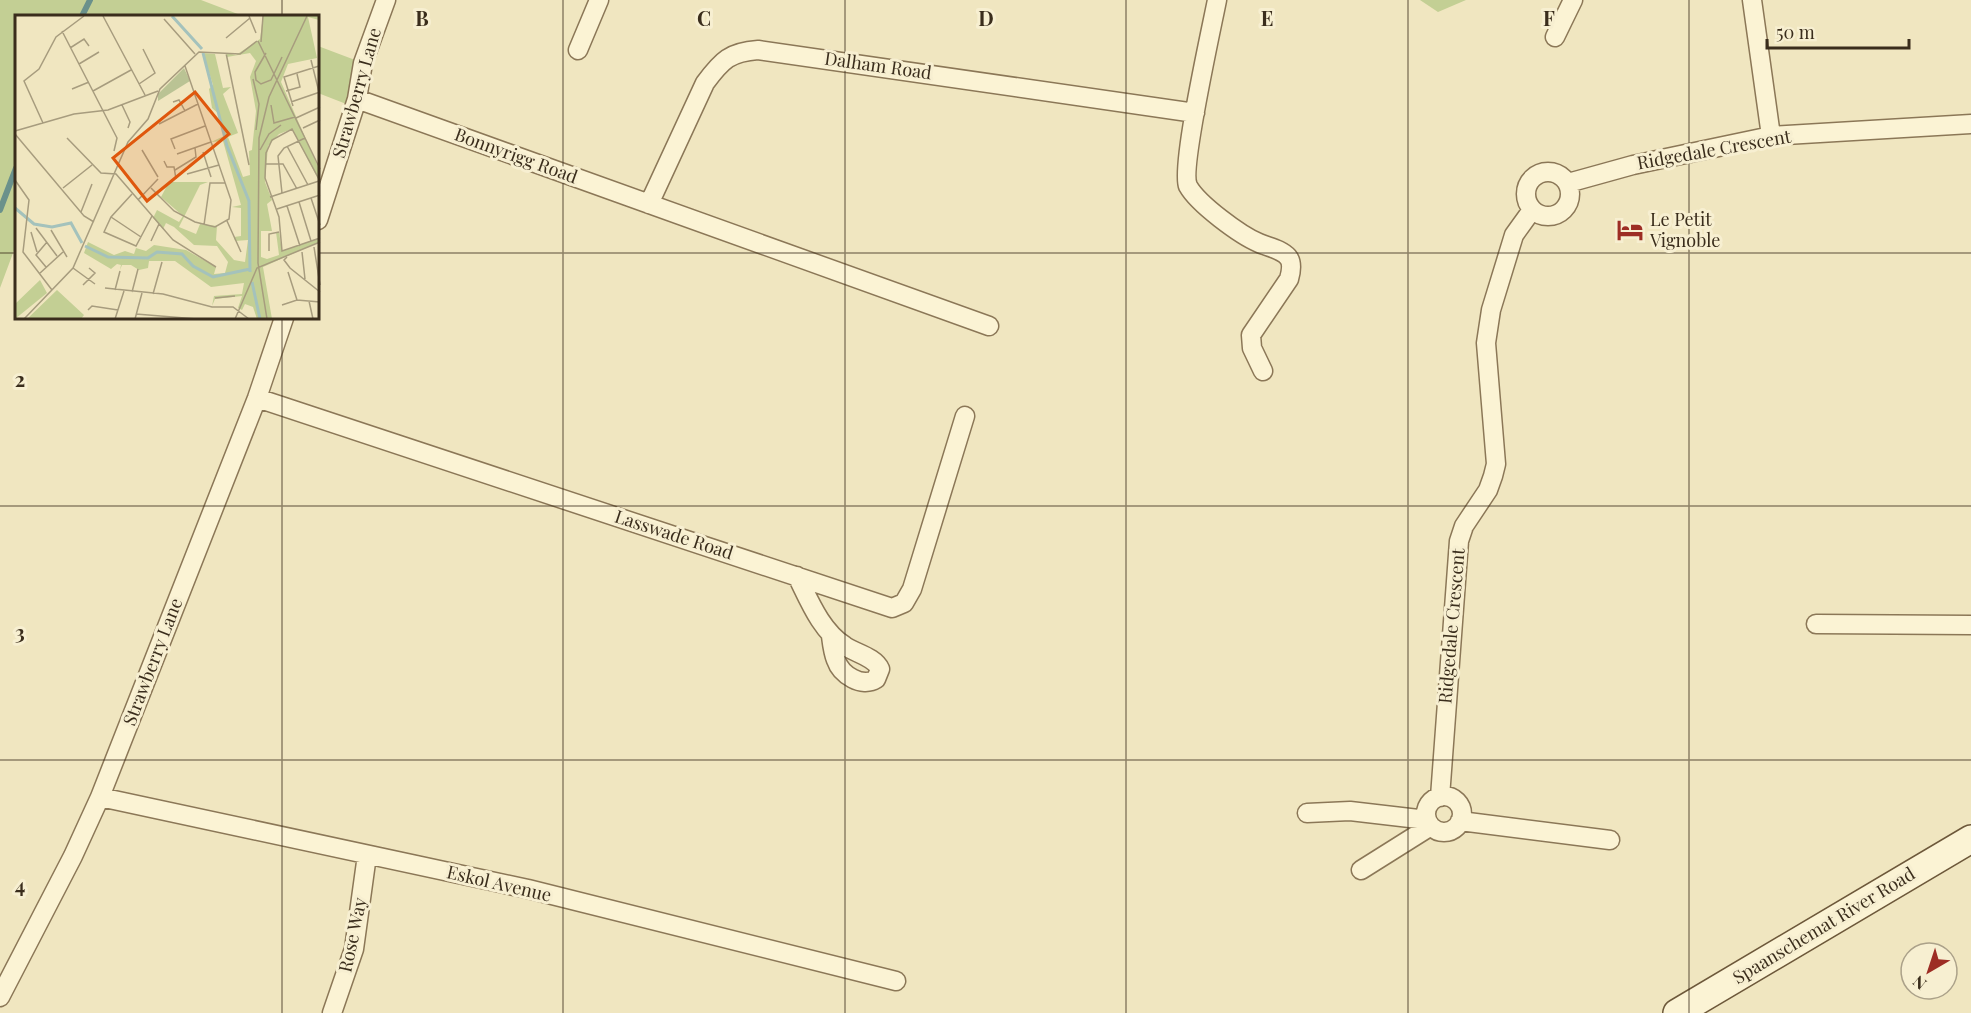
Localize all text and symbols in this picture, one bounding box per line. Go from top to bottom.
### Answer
text: B [415,4,429,31]
text: C [697,4,711,31]
text: D [978,4,994,31]
text: E [1261,4,1273,31]
text: F [1543,4,1555,31]
scale bar [1767,12,1910,50]
inset map [15,15,320,320]
text: 50 m [1776,20,1815,44]
street label: Strawberry Lane [326,25,386,161]
street label: Dalham Road [823,46,934,84]
street label: Bonnyrigg Road [452,122,582,189]
street label: Ridgedale Crescent [1635,124,1793,174]
place label: Le Petit Vignoble [1649,207,1720,252]
hotel icon: Le Petit Vignoble [1615,215,1645,245]
text: 2 [15,365,25,392]
street label: Lasswade Road [612,504,737,565]
street label: Ridgedale Crescent [1432,547,1470,705]
street label: Strawberry Lane [117,595,187,729]
text: 3 [15,618,25,645]
street label: Eskol Avenue [445,859,554,907]
street label: Spaanschemat River Road [1728,861,1920,989]
text: 4 [15,871,25,898]
street label: Rose Way [332,895,372,974]
north arrow [1899,941,1959,1001]
text: N [1908,971,1930,995]

